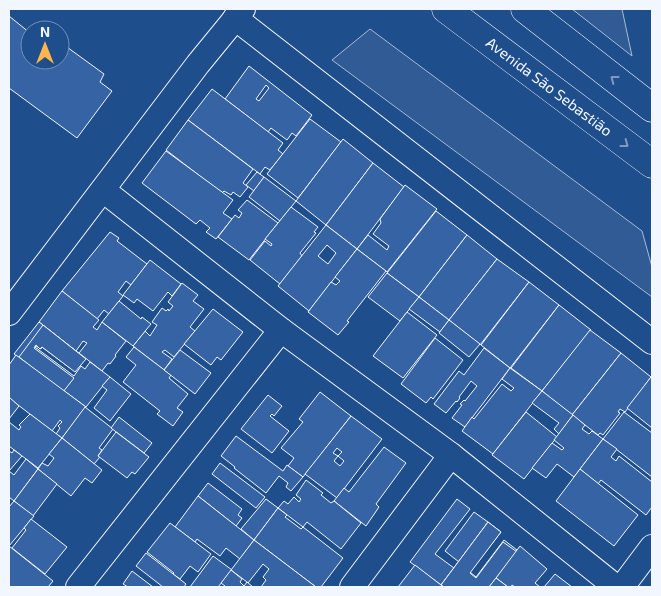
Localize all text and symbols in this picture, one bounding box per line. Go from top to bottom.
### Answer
north arrow [20,20,70,70]
text: N [40,23,50,40]
street label: Avenida São Sebastião [483,33,616,139]
one-way arrow [610,76,619,85]
one-way arrow [619,138,628,146]

